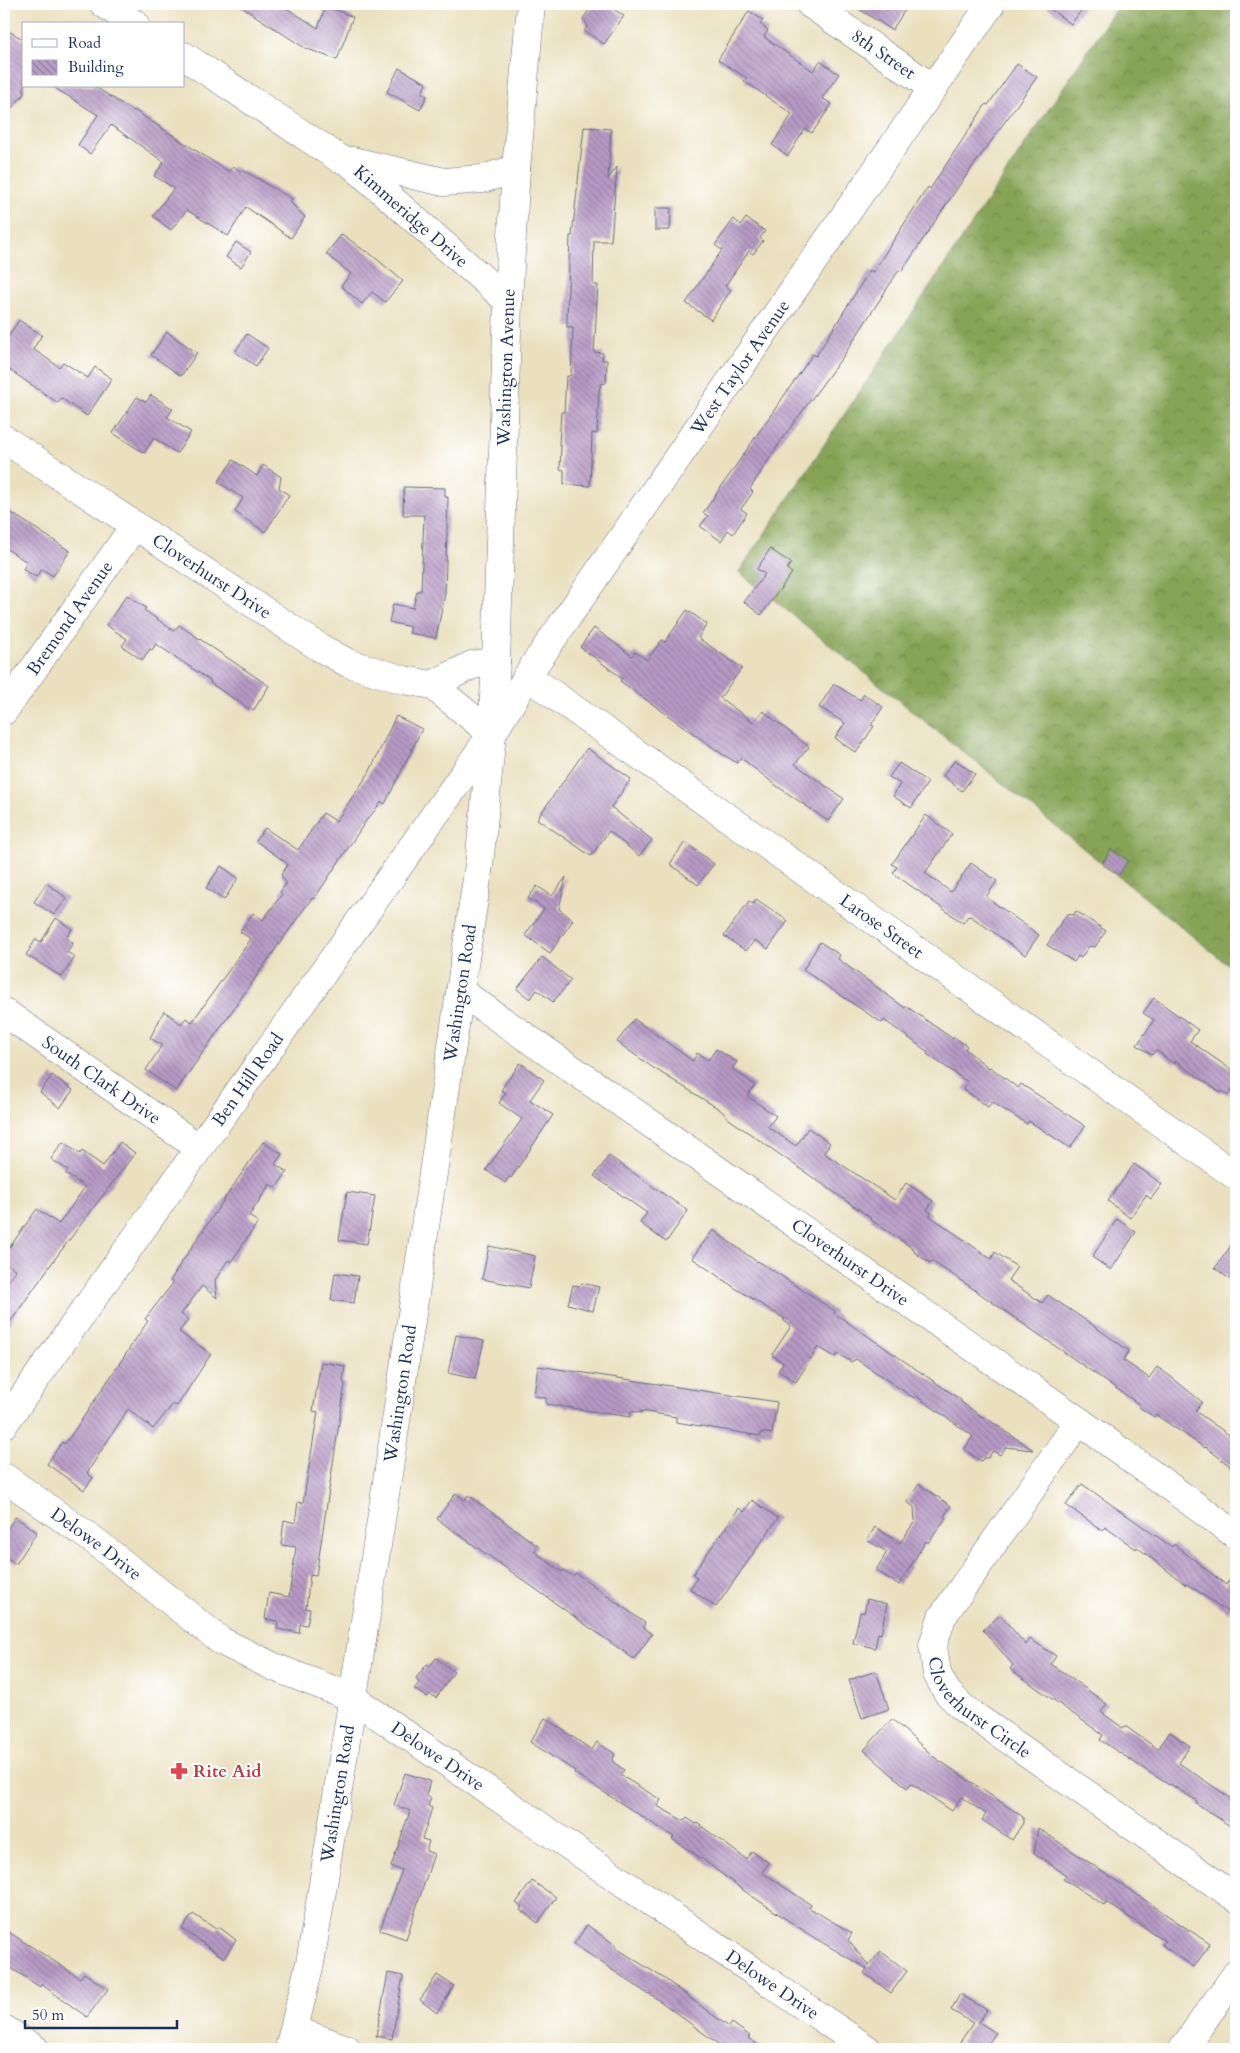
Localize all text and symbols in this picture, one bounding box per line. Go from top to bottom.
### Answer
legend [22,22,185,88]
street label: 8th Street [846,23,921,85]
text: Road [68,33,101,53]
text: Building [68,57,124,77]
street label: Kimmeridge Drive [348,159,474,273]
street label: Washington Avenue [491,288,521,448]
street label: West Taylor Avenue [684,295,796,441]
street label: Cloverhurst Drive [147,528,276,625]
street label: Bremond Avenue [21,555,119,680]
street label: Larose Street [835,888,929,965]
street label: Washington Road [437,922,483,1065]
street label: Ben Hill Road [206,1027,290,1131]
street label: South Clark Drive [37,1030,166,1130]
street label: Cloverhurst Drive [786,1213,914,1312]
street label: Washington Road [377,1323,423,1465]
street label: Delowe Drive [46,1501,147,1586]
street label: Cloverhurst Circle [922,1655,1036,1764]
street label: Delowe Drive [386,1715,490,1797]
street label: Washington Road [314,1723,361,1865]
place label: Rite Aid [193,1759,262,1784]
pharmacy icon: Rite Aid [169,1761,189,1781]
street label: Delowe Drive [721,1944,824,2025]
scale bar [25,1998,178,2030]
text: 50 m [32,2005,64,2025]

